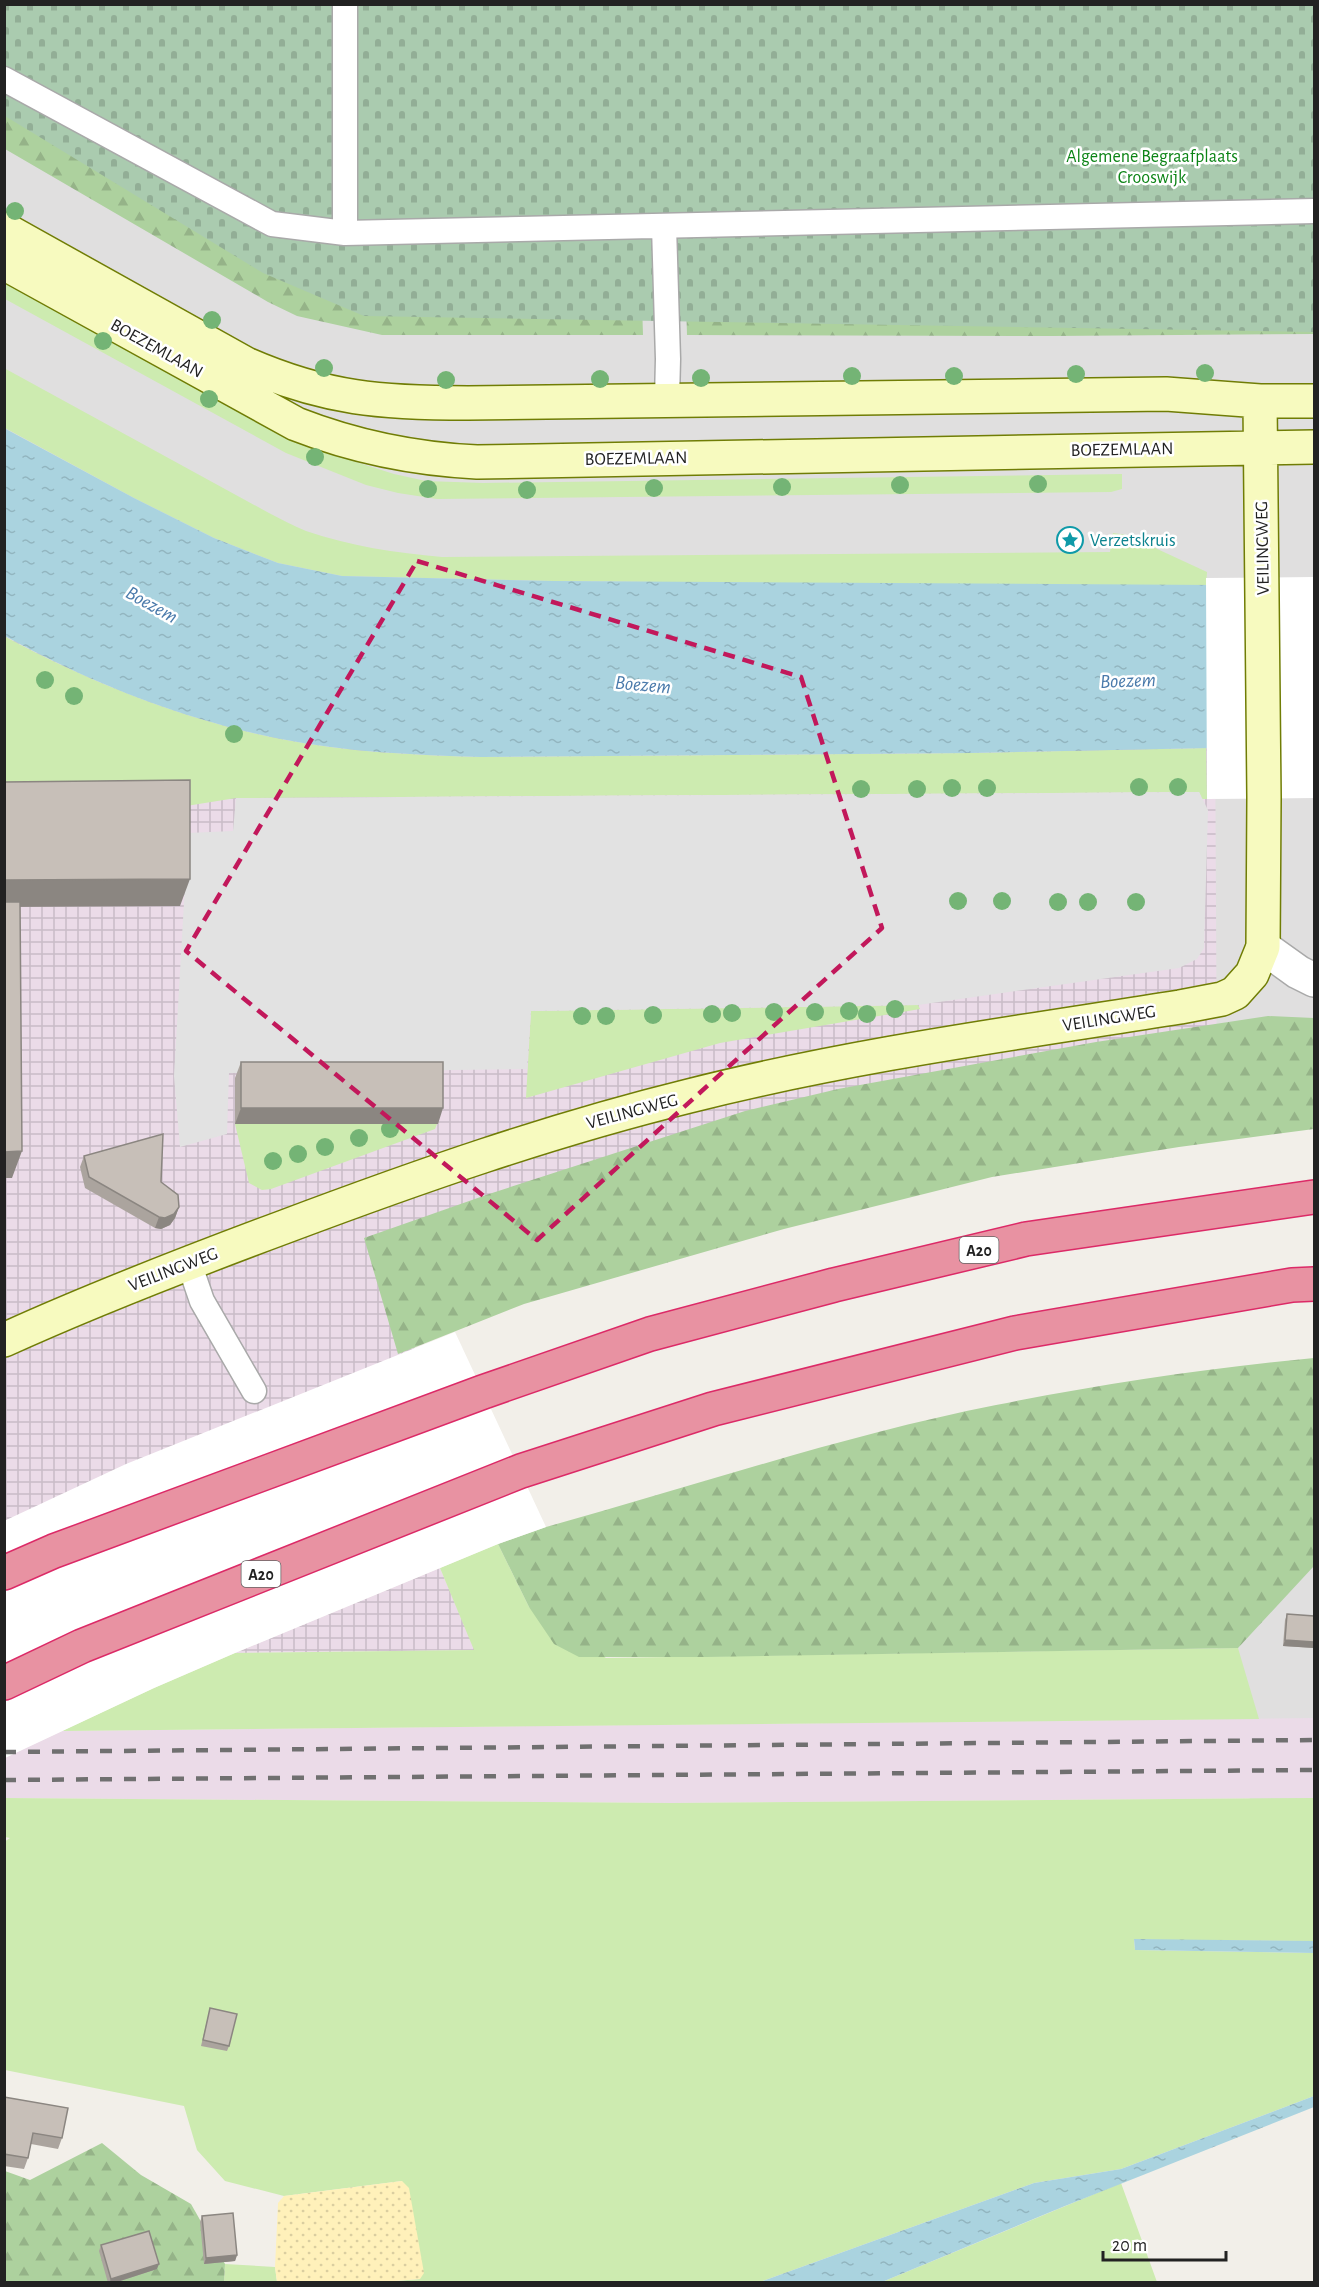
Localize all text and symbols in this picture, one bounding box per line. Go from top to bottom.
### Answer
park label: Algemene Begraafplaats Crooswijk [1066,148,1238,187]
street label: BOEZEMLAAN [107,316,206,382]
street label: BOEZEMLAAN [1070,440,1174,460]
street label: BOEZEMLAAN [584,449,688,469]
street label: VEILINGWEG [1253,501,1273,595]
place icon: Verzetskruis [1055,525,1085,555]
place label: Verzetskruis [1090,532,1176,550]
water label: Boezem [122,583,181,627]
water label: Boezem [1100,670,1156,692]
water label: Boezem [614,673,672,697]
street label: VEILINGWEG [1061,1003,1157,1035]
street label: VEILINGWEG [585,1091,680,1133]
road number: A20 [960,1237,998,1263]
street label: VEILINGWEG [126,1245,220,1295]
road number: A20 [242,1561,280,1587]
scale bar [1103,2224,1226,2262]
text: 20 m [1112,2237,1147,2255]

